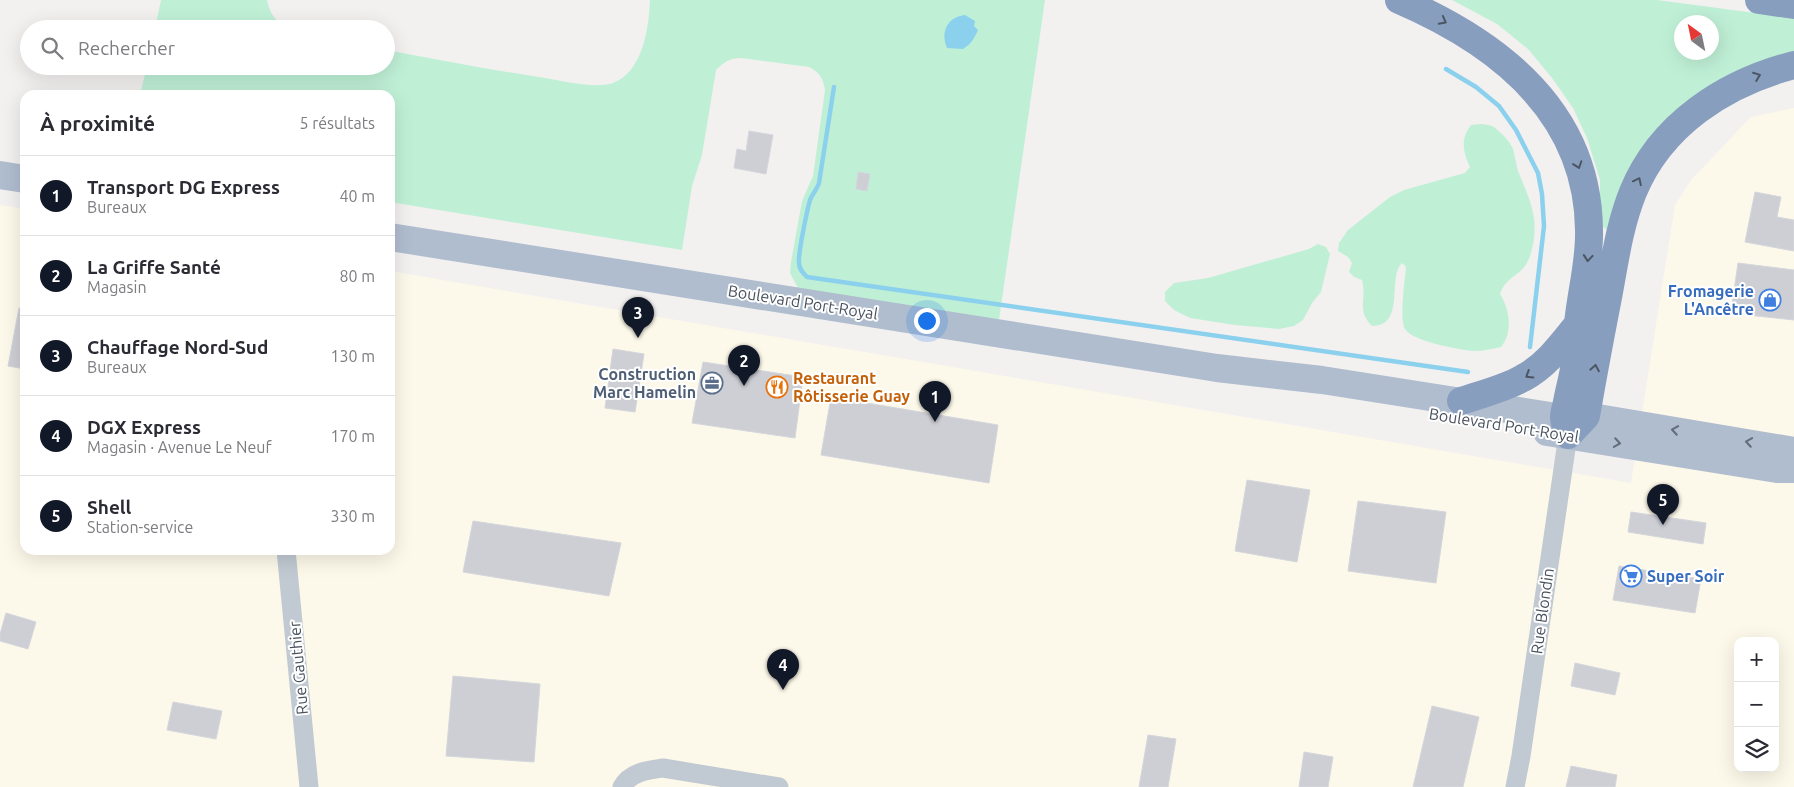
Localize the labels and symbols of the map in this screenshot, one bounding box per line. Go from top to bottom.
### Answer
one-way arrow [1438,15,1447,25]
north arrow [1674,15,1719,60]
one-way arrow [1752,72,1761,83]
one-way arrow [1573,160,1583,169]
one-way arrow [1632,177,1642,186]
one-way arrow [1583,254,1594,262]
street label: Boulevard Port-Royal [727,281,879,323]
place label: Fromagerie L'Ancêtre [1668,282,1754,318]
shop icon: Fromagerie L'Ancêtre [1758,288,1782,312]
pin: 3 [622,297,654,338]
your location [914,308,940,334]
pin: 2 [728,345,760,386]
one-way arrow [1589,363,1599,372]
place label: Construction Marc Hamelin [593,365,696,401]
one-way arrow [1525,368,1534,378]
place label: Restaurant Rôtisserie Guay [793,369,910,405]
office icon: Construction Marc Hamelin [700,371,724,395]
restaurant icon: Restaurant Rôtisserie Guay [765,375,789,399]
pin: 1 [919,381,951,422]
street label: Boulevard Port-Royal [1428,404,1580,446]
one-way arrow [1670,426,1679,436]
one-way arrow [1613,437,1621,448]
one-way arrow [1745,438,1754,448]
pin: 5 [1647,484,1679,525]
supermarket icon: Super Soir [1619,564,1643,588]
street label: Rue Blondin [1527,567,1557,655]
place label: Super Soir [1647,567,1725,585]
street label: Rue Gauthier [285,621,311,715]
pin: 4 [767,649,799,690]

